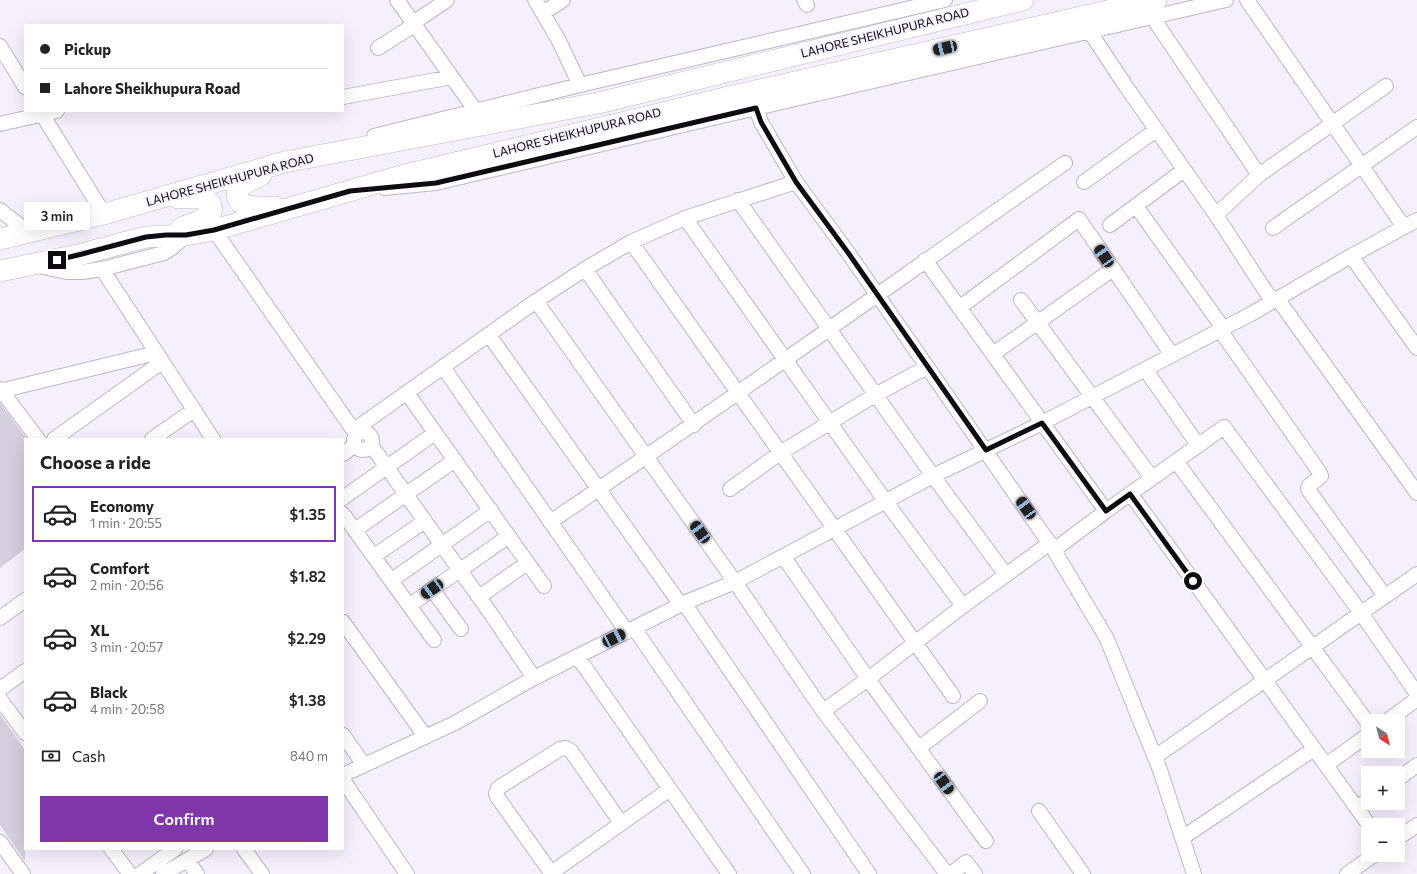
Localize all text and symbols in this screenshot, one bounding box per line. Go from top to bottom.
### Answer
street label: LAHORE SHEIKHUPURA ROAD [799,4,971,60]
car [932,39,958,57]
text: Pickup [64,40,111,58]
text: Lahore Sheikhupura Road [64,79,240,97]
street label: LAHORE SHEIKHUPURA ROAD [491,104,663,160]
street label: LAHORE SHEIKHUPURA ROAD [144,150,315,208]
callout: 3 min [24,202,90,230]
text: 3 min [41,208,73,224]
car [1092,243,1116,269]
route end [48,251,66,269]
text: Choose a ride [40,451,151,473]
car [1014,495,1038,521]
icon: car [42,496,78,532]
text: Economy [90,497,154,515]
text: $1.35 [290,505,326,523]
text: 1 min · 20:55 [90,515,162,531]
car [688,519,712,545]
icon: car [42,558,78,594]
text: Comfort [90,559,150,577]
text: $1.82 [290,567,326,585]
route start [1184,572,1202,590]
text: 2 min · 20:56 [90,577,164,593]
car [419,577,445,601]
icon: car [42,620,78,656]
text: XL [90,621,109,639]
car [601,627,627,649]
text: $2.29 [288,629,326,647]
text: 3 min · 20:57 [90,639,163,655]
icon: car [42,682,78,718]
text: Black [90,683,128,701]
text: $1.38 [289,691,326,709]
text: 4 min · 20:58 [90,701,165,717]
north arrow [1361,714,1405,758]
map controls [1361,714,1405,862]
icon: cash [40,745,62,767]
text: Cash [72,747,106,765]
text: 840 m [290,748,328,764]
button: + [1361,766,1405,810]
car [932,770,956,796]
button: Confirm [40,796,328,842]
button: − [1361,818,1405,862]

